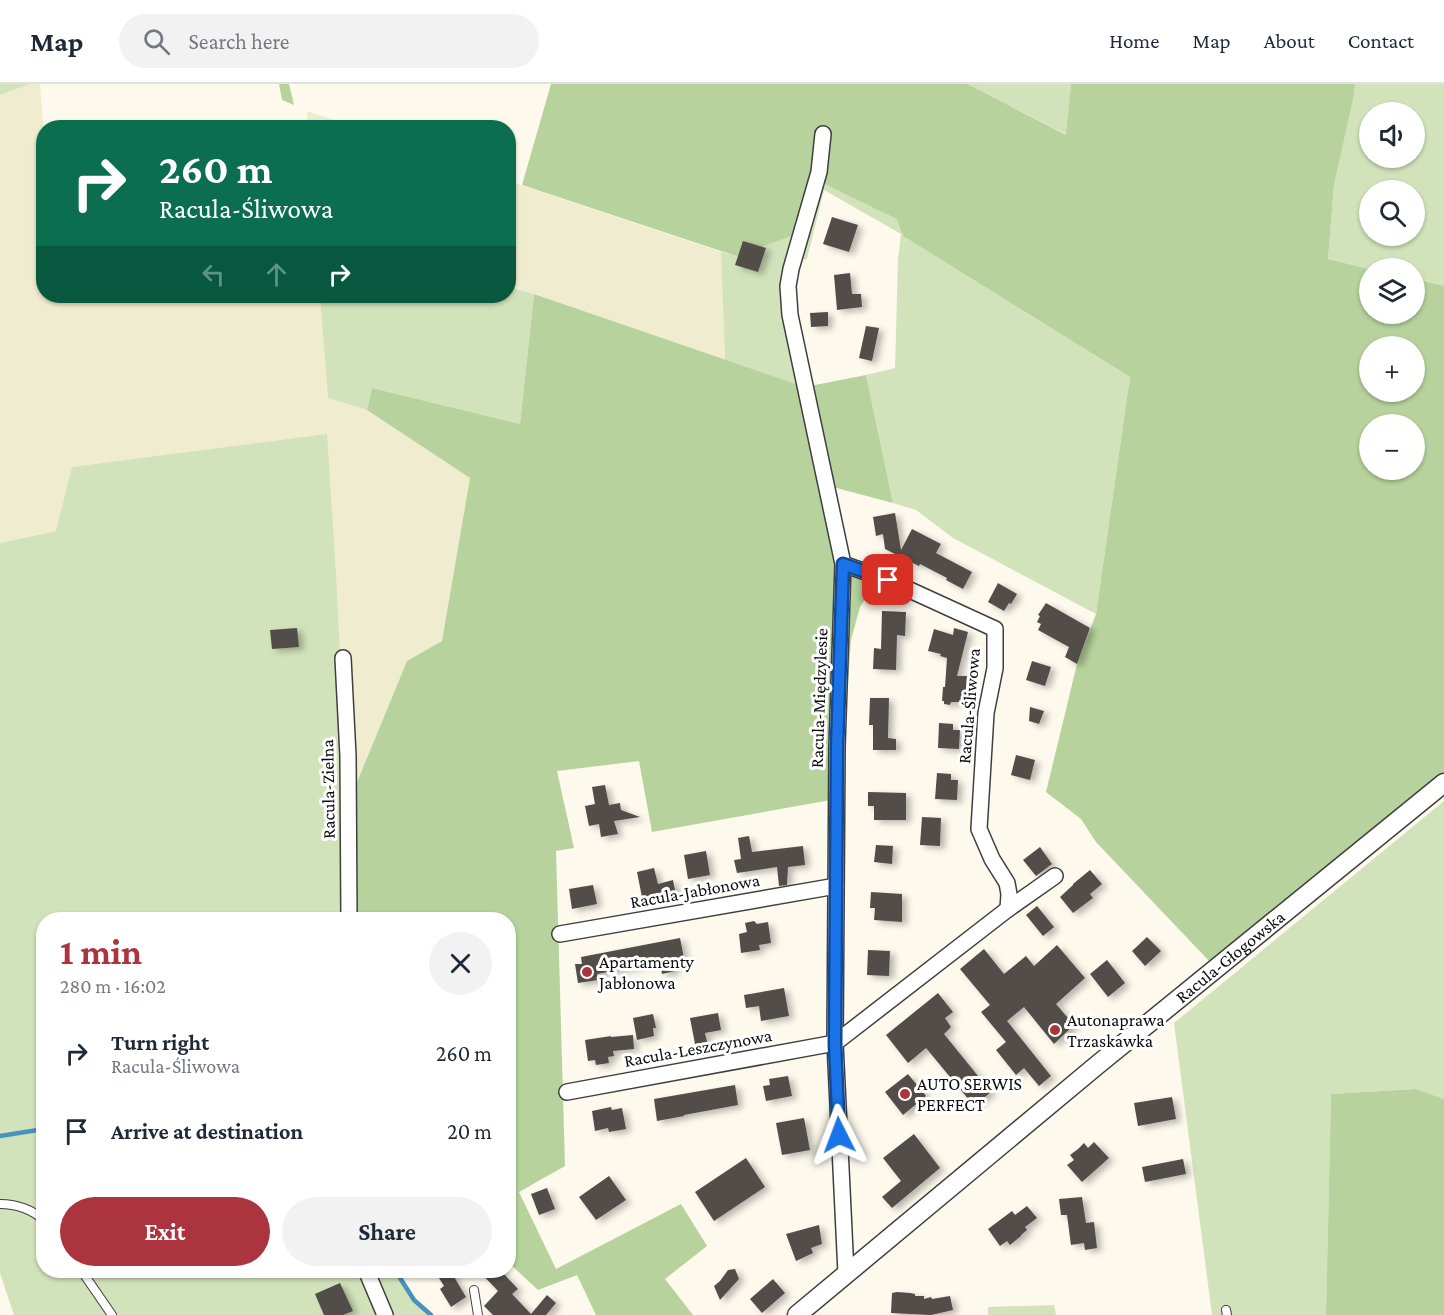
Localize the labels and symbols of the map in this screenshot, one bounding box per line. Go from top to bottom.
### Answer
pin [862,554,913,605]
street label: Racula-Międzylesie [807,628,831,768]
street label: Racula-Śliwowa [954,647,984,765]
street label: Racula-Zielna [317,739,339,839]
street label: Racula-Jabłonowa [629,870,761,912]
street label: Racula-Głogowska [1172,907,1289,1007]
place label: Apartamenty Jabłonowa [597,952,694,993]
marker: Apartamenty Jabłonowa [580,965,594,979]
place label: Autonaprawa Trzaskawka [1067,1010,1165,1051]
marker: Autonaprawa Trzaskawka [1048,1023,1062,1037]
street label: Racula-Leszczynowa [623,1025,773,1071]
place label: AUTO SERWIS PERFECT [917,1074,1022,1115]
marker: AUTO SERWIS PERFECT [898,1087,912,1101]
position arrow [807,1103,871,1167]

